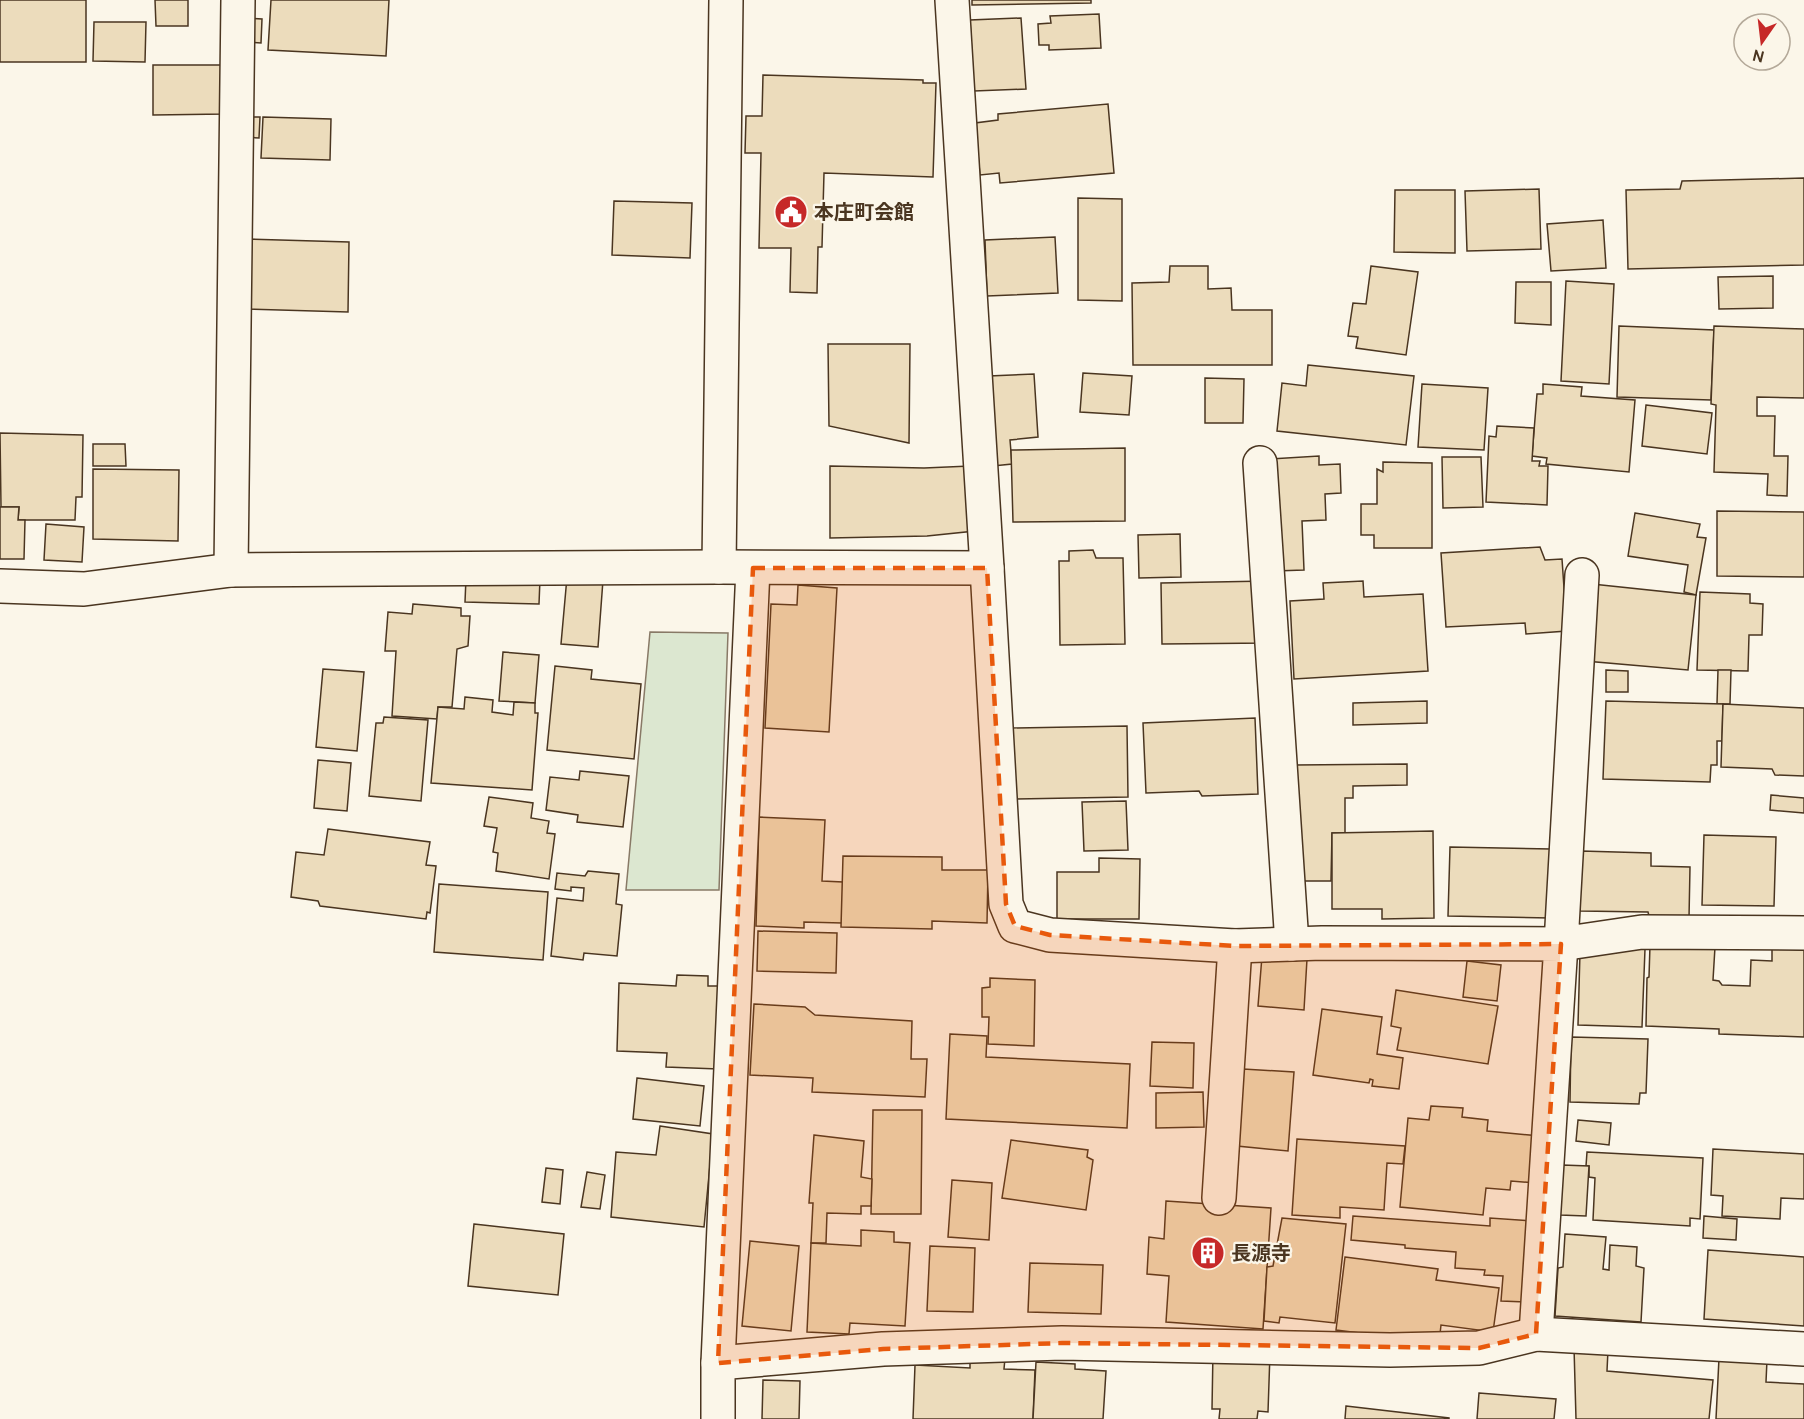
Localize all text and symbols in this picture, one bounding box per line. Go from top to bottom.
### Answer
north arrow [1732,12,1792,72]
text: N [1751,45,1766,67]
public building icon: 本庄町会館 [773,194,809,230]
place label: 本庄町会館 [814,200,914,224]
building icon: 長源寺 [1190,1235,1226,1271]
place label: 長源寺 [1231,1241,1291,1265]

